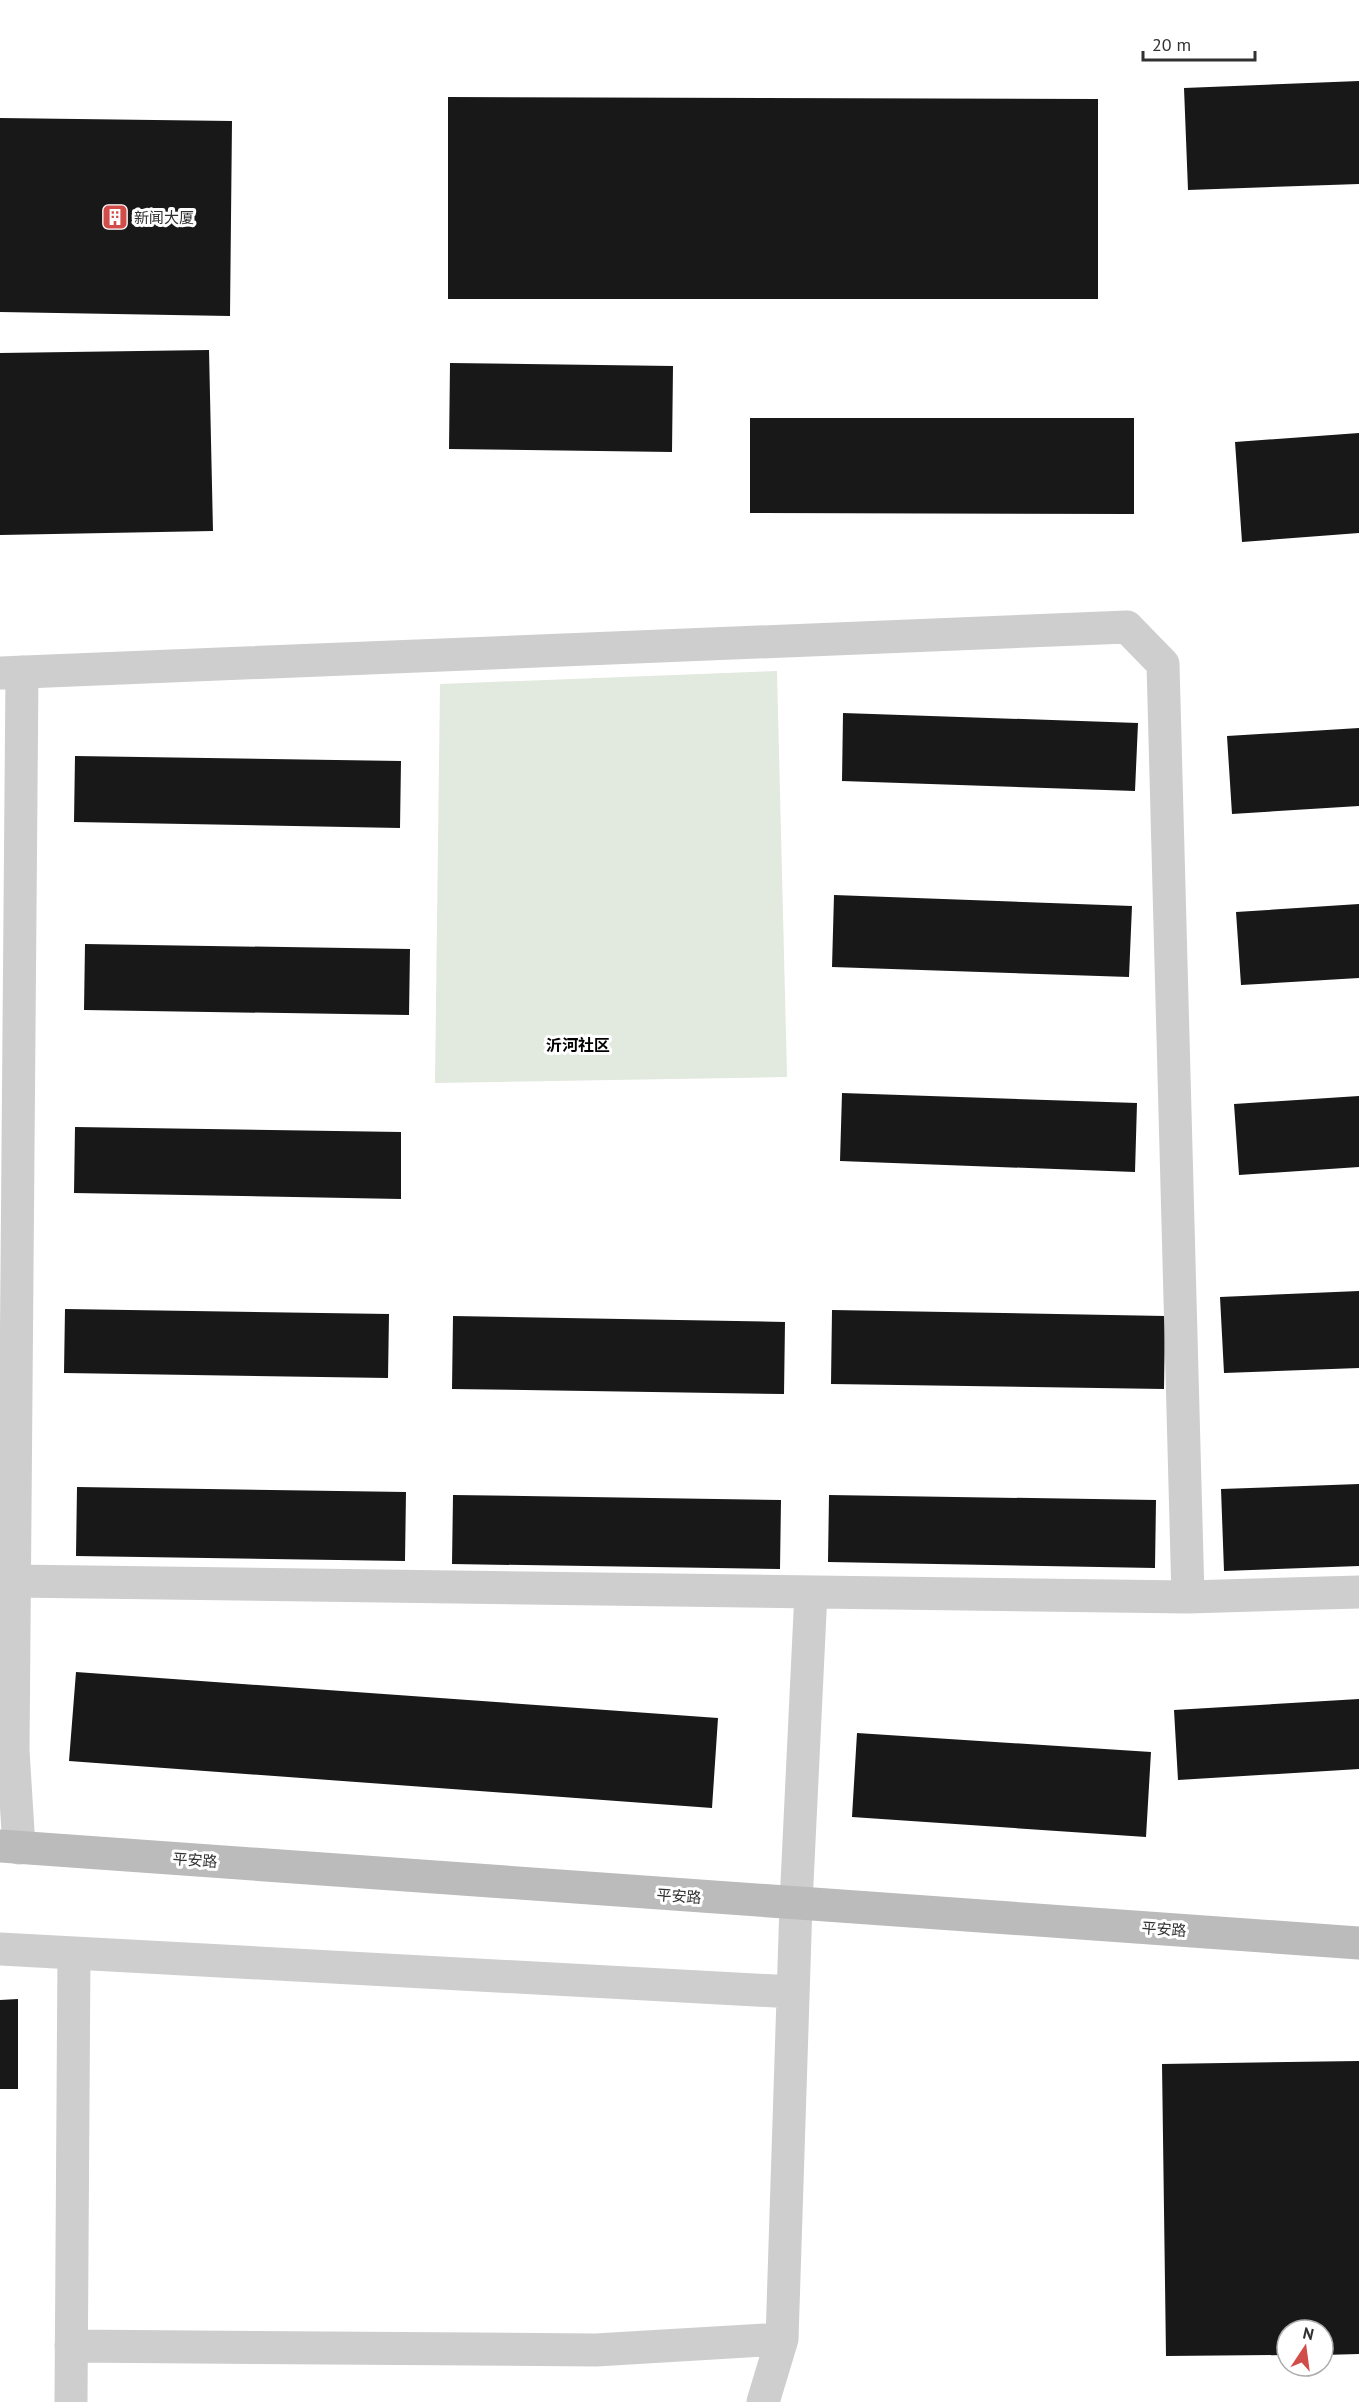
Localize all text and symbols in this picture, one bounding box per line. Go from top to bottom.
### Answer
scale bar [1143,24,1256,62]
text: 20 m [1152,33,1191,56]
building icon: 新闻大厦 [100,202,130,232]
place label: 新闻大厦 [134,208,194,227]
district label: 沂河社区 [546,1035,610,1055]
street label: 平安路 [172,1849,218,1871]
street label: 平安路 [656,1885,702,1907]
street label: 平安路 [1141,1918,1187,1940]
north arrow [1275,2318,1335,2378]
text: N [1301,2322,1316,2344]

